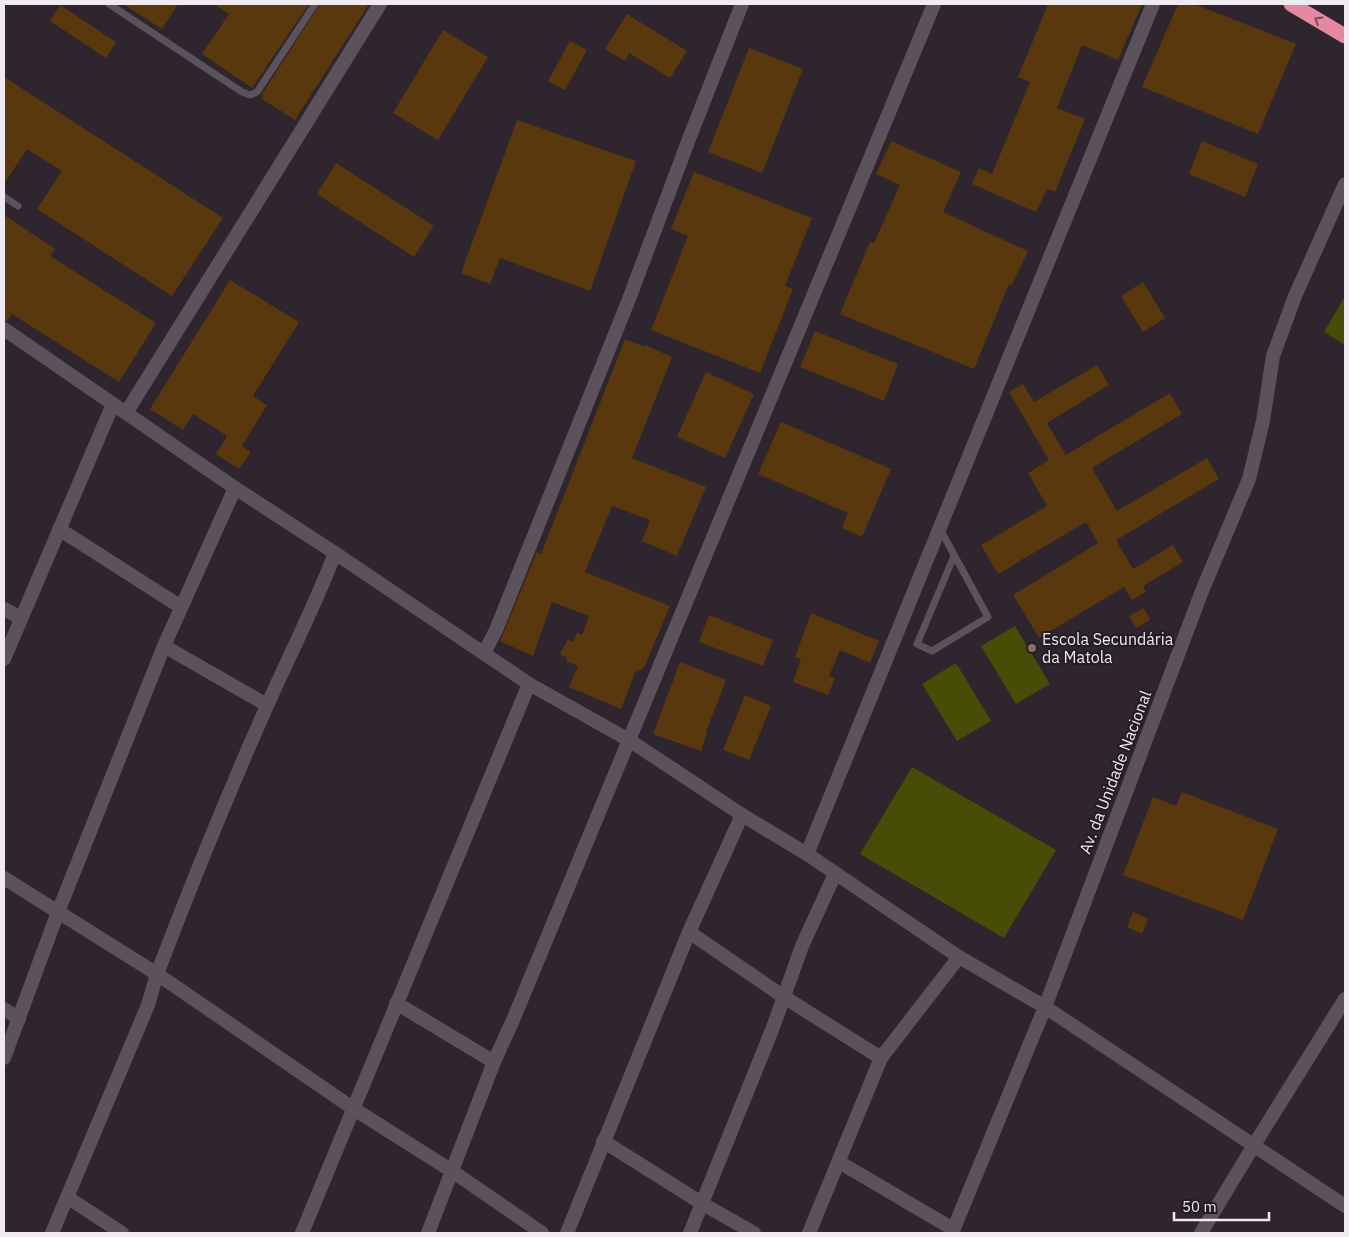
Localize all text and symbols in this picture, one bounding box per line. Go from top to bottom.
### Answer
one-way arrow [1315,16,1324,26]
place label: Escola Secundária da Matola [1042,629,1174,667]
marker: Escola Secundária da Matola [1026,642,1038,654]
street label: Av. da Unidade Nacional [1075,688,1155,856]
scale bar [1174,1190,1269,1222]
text: 50 m [1182,1197,1217,1216]

